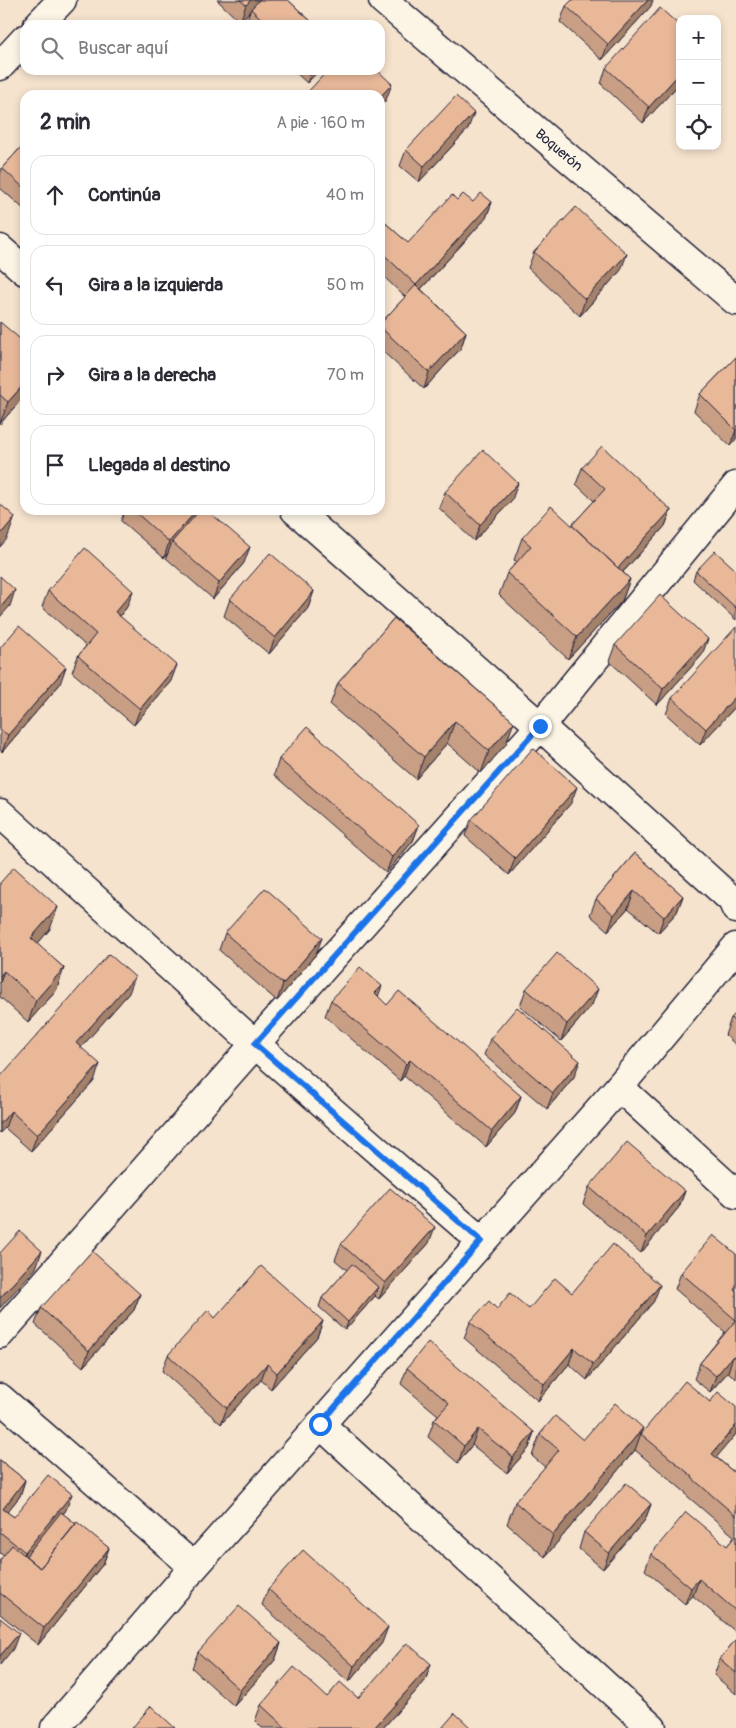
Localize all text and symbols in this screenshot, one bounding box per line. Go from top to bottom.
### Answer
map controls [676,15,721,150]
button: + [676,15,721,60]
search box [20,20,385,75]
icon: search [38,34,66,62]
text: Buscar aquí [78,36,169,60]
button: − [676,60,721,105]
button: locate [676,105,721,150]
text: 2 min [40,109,90,136]
text: A pie · 160 m [277,113,365,133]
street label: Boquerón [532,125,586,175]
icon: ahead [41,181,69,209]
text: Continúa [88,183,161,207]
text: 40 m [326,185,364,205]
icon: left [41,271,69,299]
text: Gira a la izquierda [88,273,223,297]
text: 50 m [327,275,364,295]
icon: right [41,361,69,389]
text: Gira a la derecha [88,363,216,387]
text: 70 m [327,365,364,385]
icon: arrive [41,451,69,479]
text: Llegada al destino [88,453,230,477]
route end [529,715,552,738]
route start [309,1413,332,1436]

